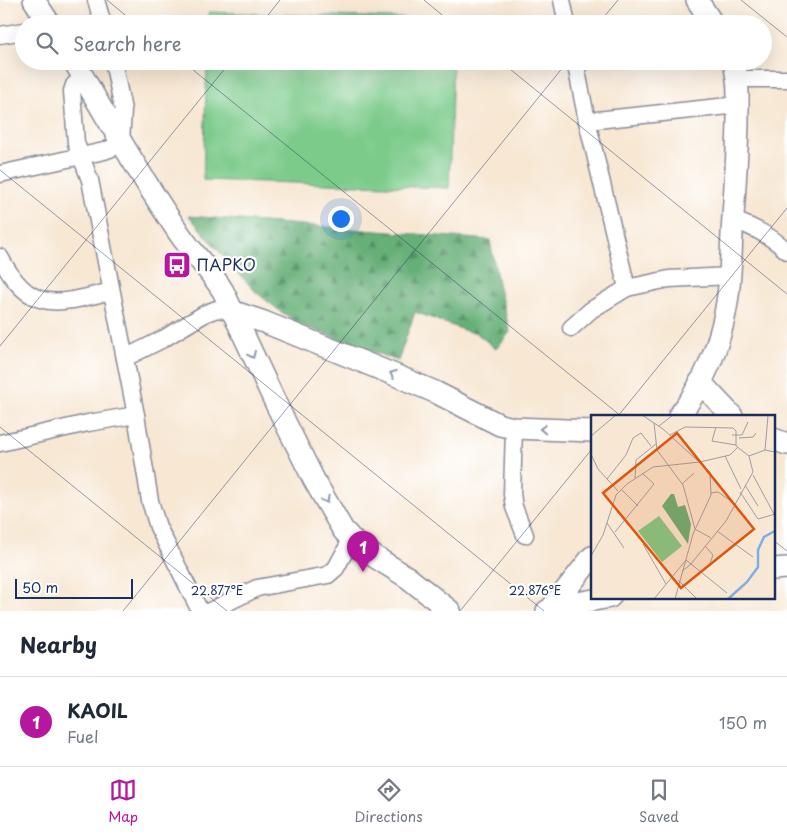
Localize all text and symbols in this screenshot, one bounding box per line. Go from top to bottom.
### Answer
search box [15,15,772,70]
icon: search [33,29,61,57]
text: Search here [73,29,182,57]
your location [328,206,354,232]
bus stop icon: ΠΑΡΚΟ [162,250,192,280]
place label: ΠΑΡΚΟ [196,252,256,276]
one-way arrow [246,350,256,359]
one-way arrow [389,370,398,380]
inset map [591,415,774,598]
one-way arrow [539,423,547,434]
one-way arrow [319,495,329,504]
pin: 1 [347,531,379,572]
scale bar [15,576,132,599]
text: 50 m [22,577,58,598]
text: 22.877°E [191,581,243,599]
text: 22.876°E [509,581,561,599]
text: Nearby [20,628,97,660]
text: KAOIL [67,696,128,724]
text: 1 [32,710,40,734]
text: 150 m [719,710,767,734]
text: Fuel [67,724,98,748]
tab: Map [108,776,138,827]
tab: Directions [355,776,423,827]
tab: Saved [639,776,679,827]

